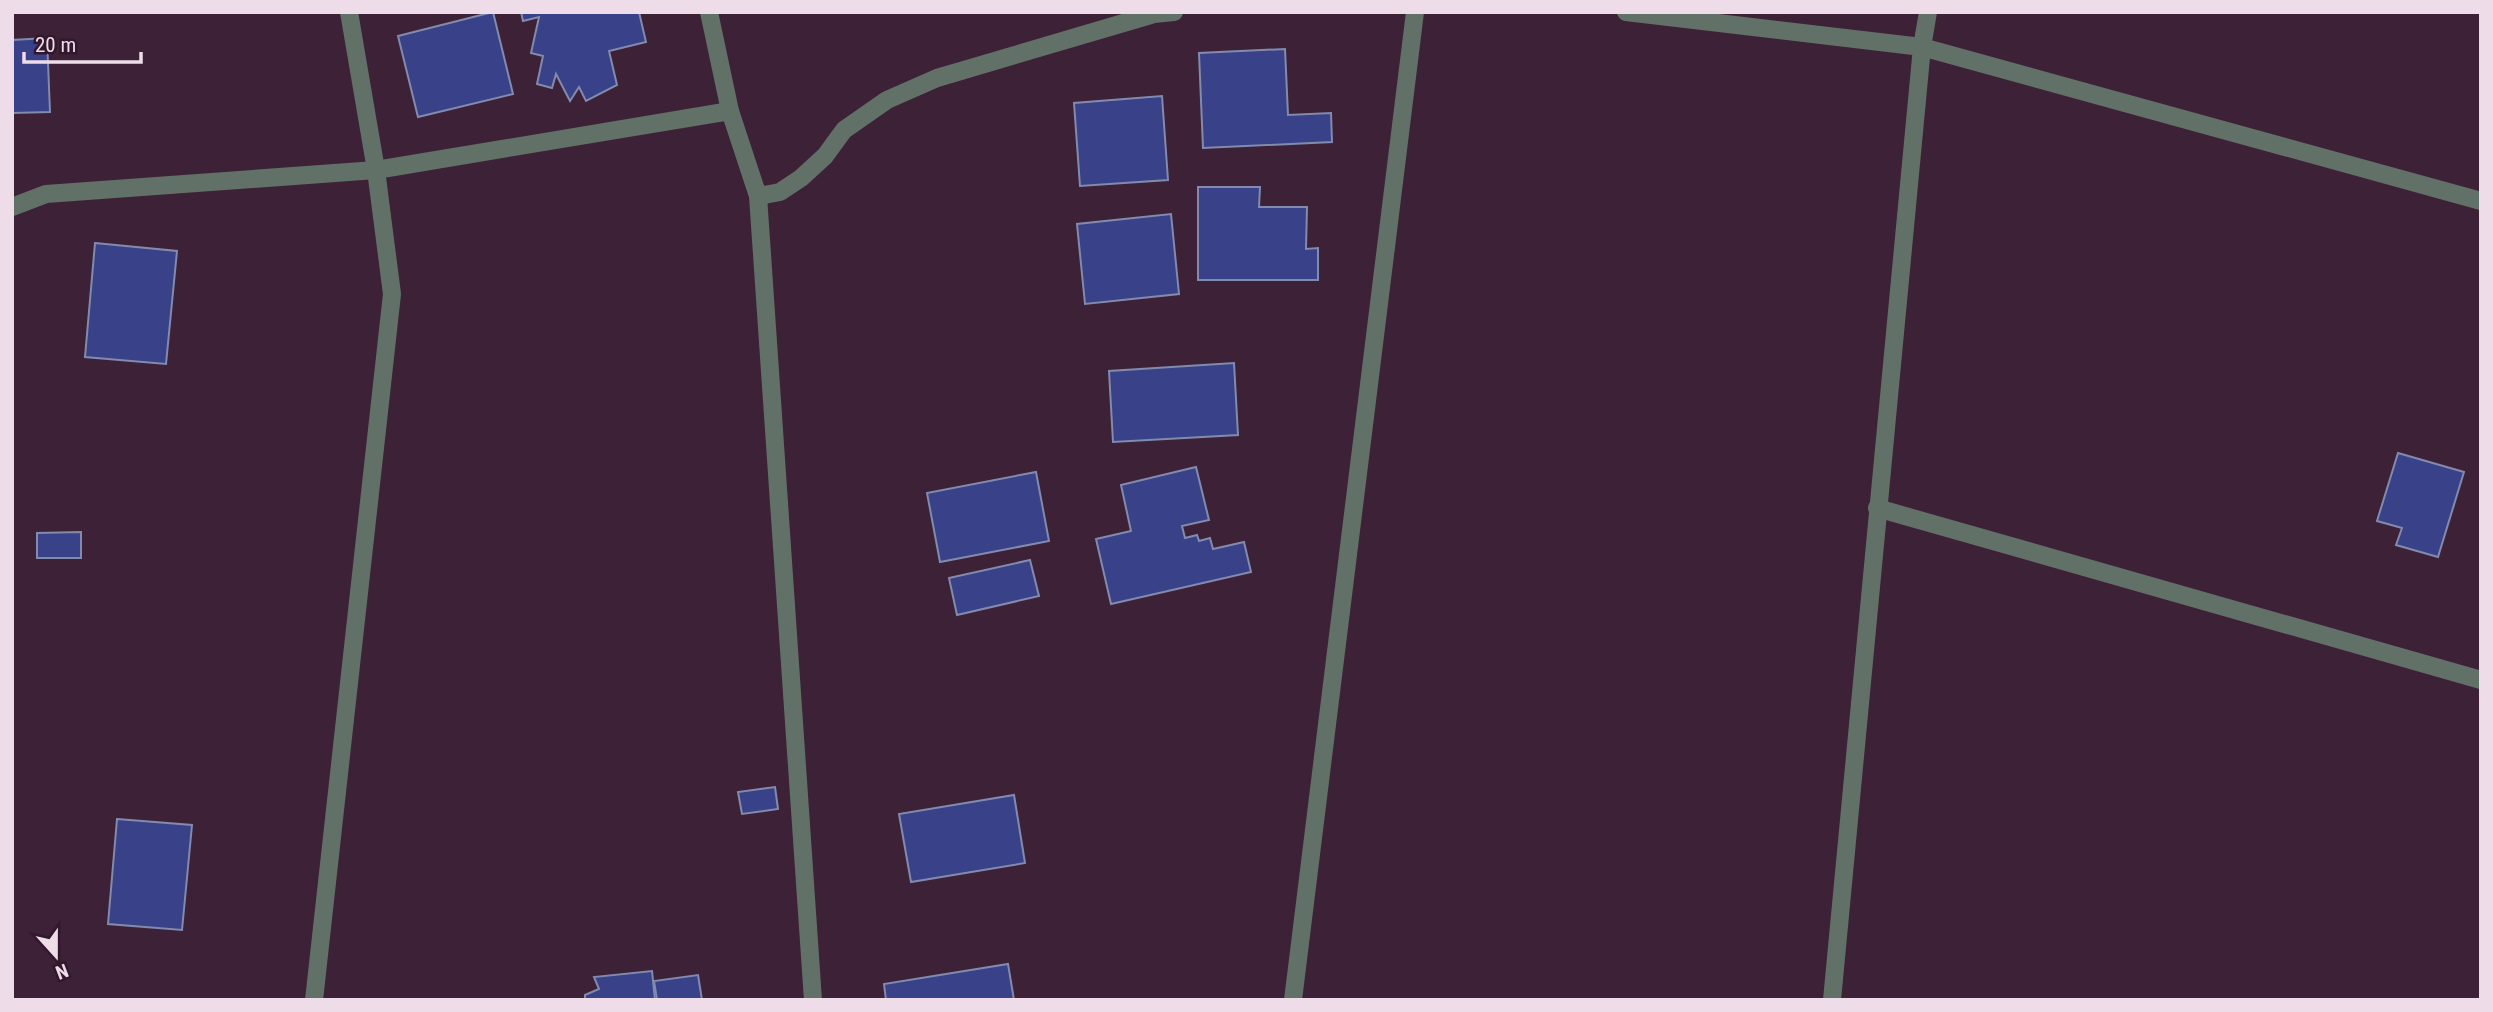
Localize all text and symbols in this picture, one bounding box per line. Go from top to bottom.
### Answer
scale bar [24,21,142,65]
text: 20 m [35,33,76,57]
north arrow [21,921,91,991]
text: N [52,959,71,984]

